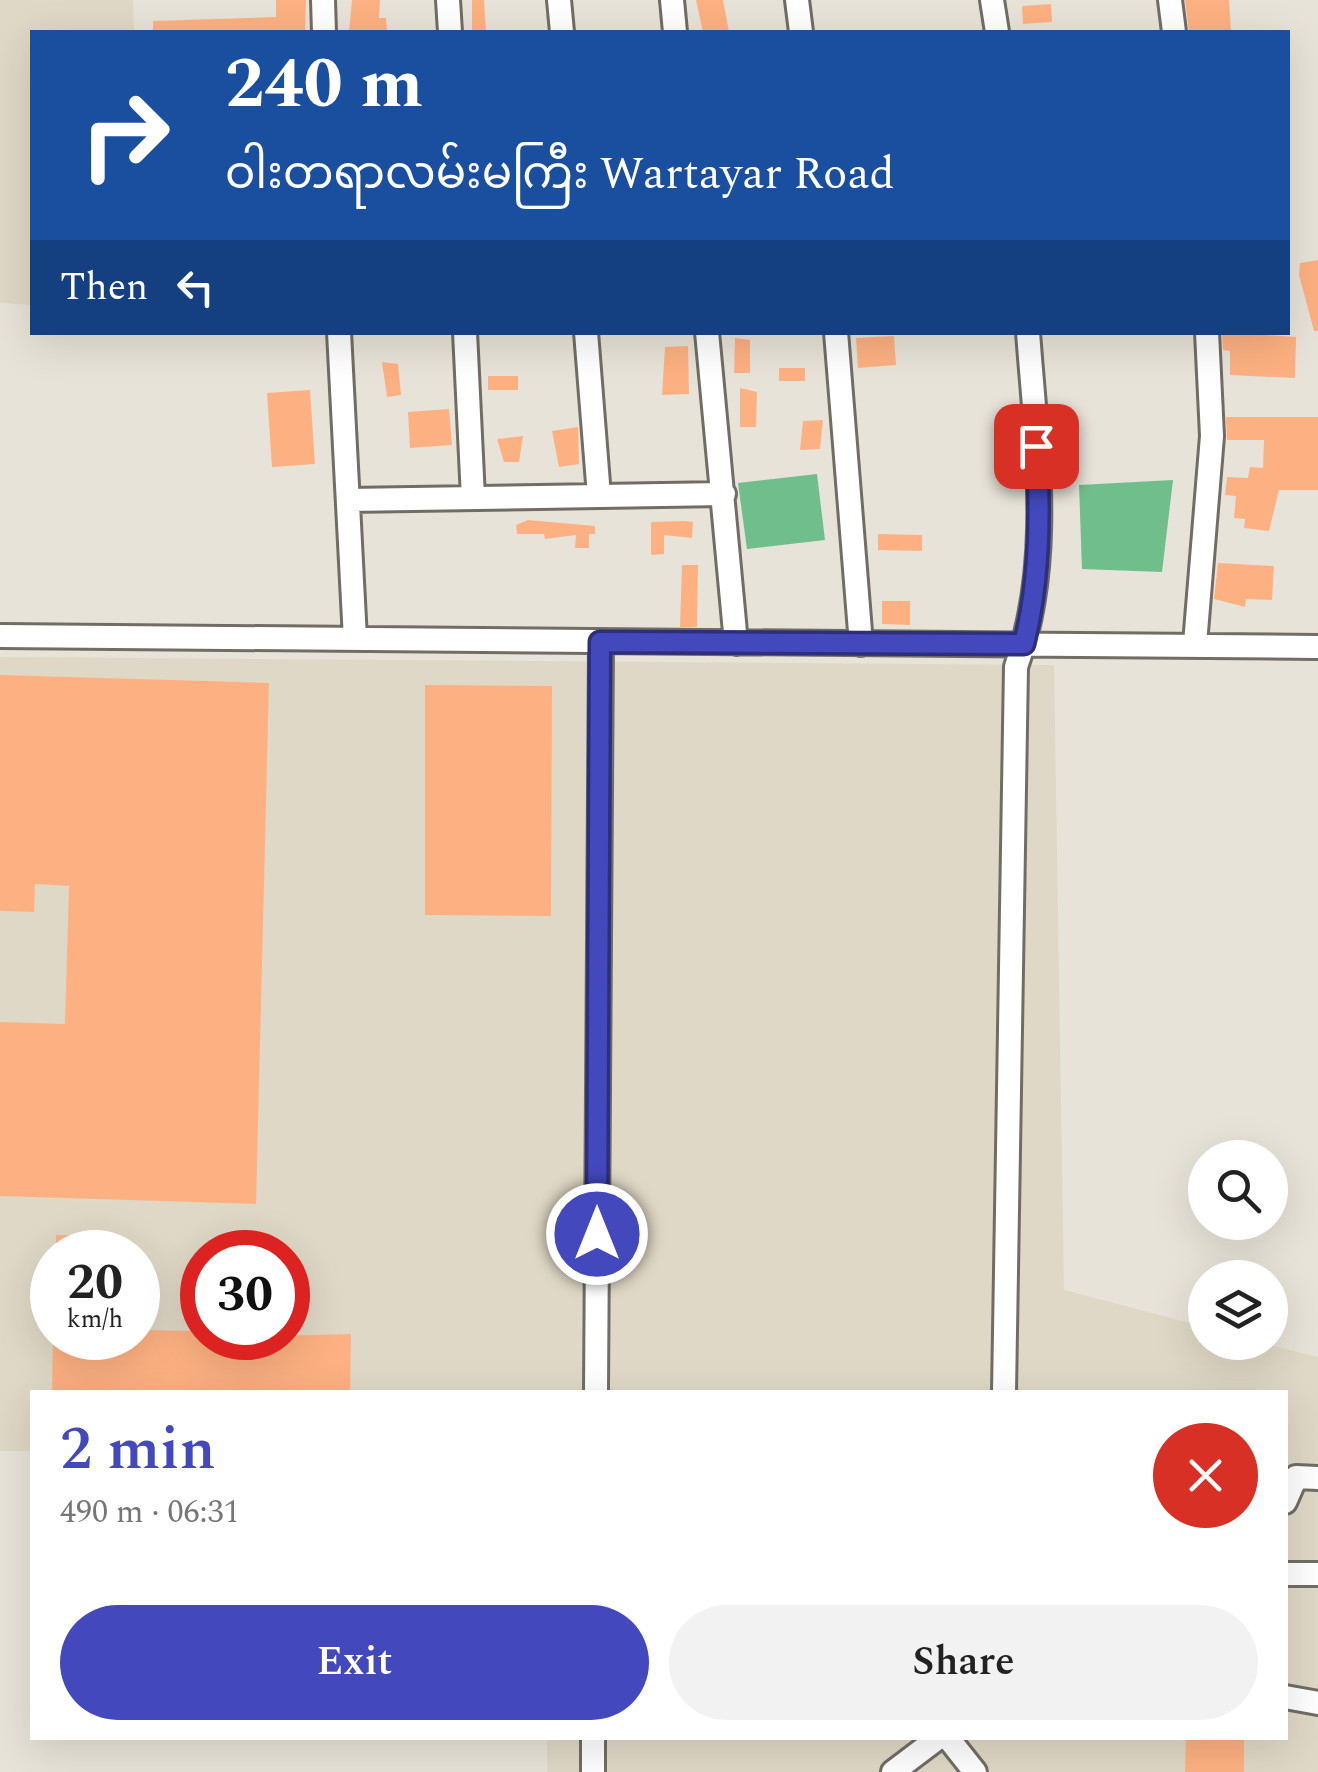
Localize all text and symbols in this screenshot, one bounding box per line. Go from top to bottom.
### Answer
text: 240 m [225,32,423,138]
icon: right [60,70,190,200]
text: ဝါးတရာလမ်းမကြီး Wartayar Road [225,140,895,209]
text: Then [60,259,148,317]
icon: left [168,260,223,315]
pin [994,404,1079,489]
icon: arrive [1009,419,1064,474]
map controls [1188,1140,1288,1360]
button: search [1188,1140,1288,1240]
position arrow [545,1182,649,1286]
speed limit sign: 30 [180,1230,310,1360]
text: 20 [67,1245,123,1321]
button: layers [1188,1260,1288,1360]
text: km/h [67,1301,123,1339]
text: 2 min [60,1404,216,1496]
button: close [1153,1423,1258,1528]
text: 490 m · 06:31 [60,1488,240,1537]
button: Exit [60,1605,649,1720]
button: Share [669,1605,1258,1720]

